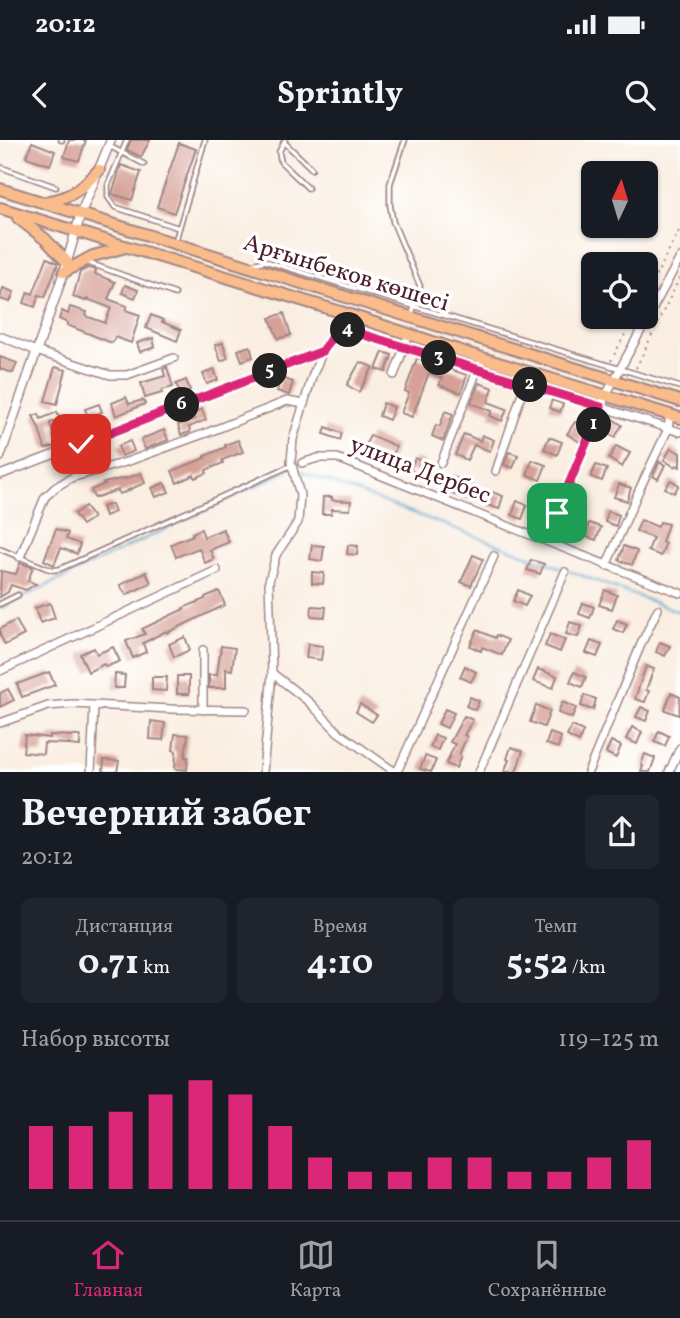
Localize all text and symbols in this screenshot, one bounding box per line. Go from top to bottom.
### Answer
text: 20:12 [35,7,96,43]
text: Sprintly [277,73,403,117]
icon: back [21,76,59,114]
icon: search [621,76,659,114]
north arrow [581,161,658,238]
map controls [581,161,658,329]
street label: Арғынбеков көшесі [239,227,453,321]
button: locate [581,252,658,329]
pin: 4 [330,312,366,348]
text: 4 [342,316,353,342]
pin: 3 [422,340,457,375]
text: 3 [434,344,443,370]
pin: 5 [252,354,288,388]
text: 5 [265,357,274,383]
pin: 2 [512,368,548,402]
text: 2 [525,371,534,397]
pin: 6 [164,387,200,422]
text: 6 [176,391,187,417]
pin: 1 [576,408,612,442]
text: 1 [590,411,597,437]
pin [51,414,111,474]
icon: check [62,425,100,463]
street label: улица Дербес [344,428,496,514]
pin [527,483,587,543]
icon: arrive [538,494,576,532]
text: Вечерний забег [21,789,311,842]
button: share [585,795,659,869]
text: 20:12 [21,842,74,874]
text: Дистанция [75,914,173,940]
text: Время [313,914,367,940]
text: Темп [535,914,577,940]
text: 0.71 [78,940,139,988]
text: 4:10 [307,940,373,988]
text: 5:52 [506,940,568,988]
text: km [139,955,170,981]
text: /km [568,955,606,981]
text: Набор высоты [21,1024,170,1056]
text: 119–125 m [558,1024,659,1056]
tab: Главная [73,1236,143,1304]
tab: Карта [290,1236,341,1304]
tab: Сохранённые [488,1236,607,1304]

